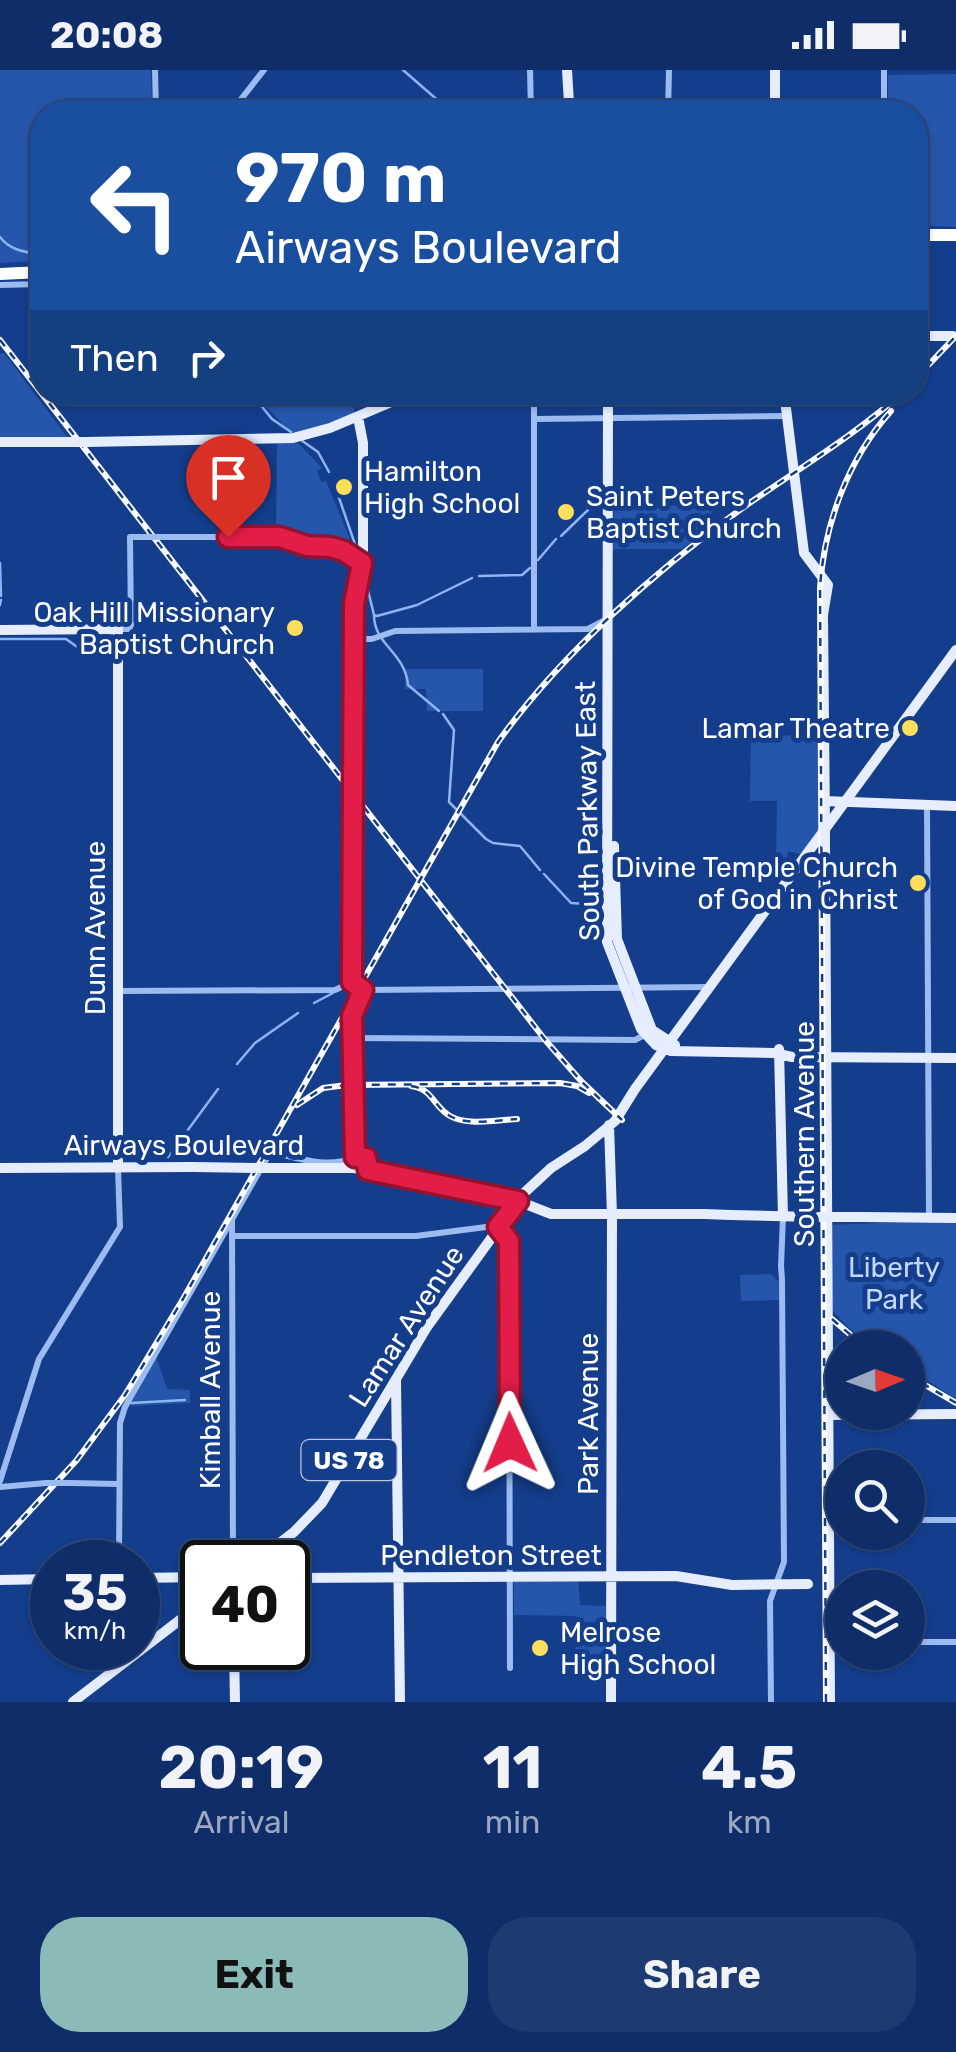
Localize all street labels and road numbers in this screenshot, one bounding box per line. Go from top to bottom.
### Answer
street label: South Parkway East [569,681,606,941]
street label: Dunn Avenue [79,841,112,1015]
street label: Southern Avenue [788,1021,821,1247]
street label: Airways Boulevard [64,1129,304,1162]
street label: Lamar Avenue [342,1239,471,1413]
street label: Kimball Avenue [194,1291,227,1489]
street label: Park Avenue [572,1333,605,1495]
road number: US 78 [302,1440,396,1480]
street label: Pendleton Street [380,1539,602,1572]

